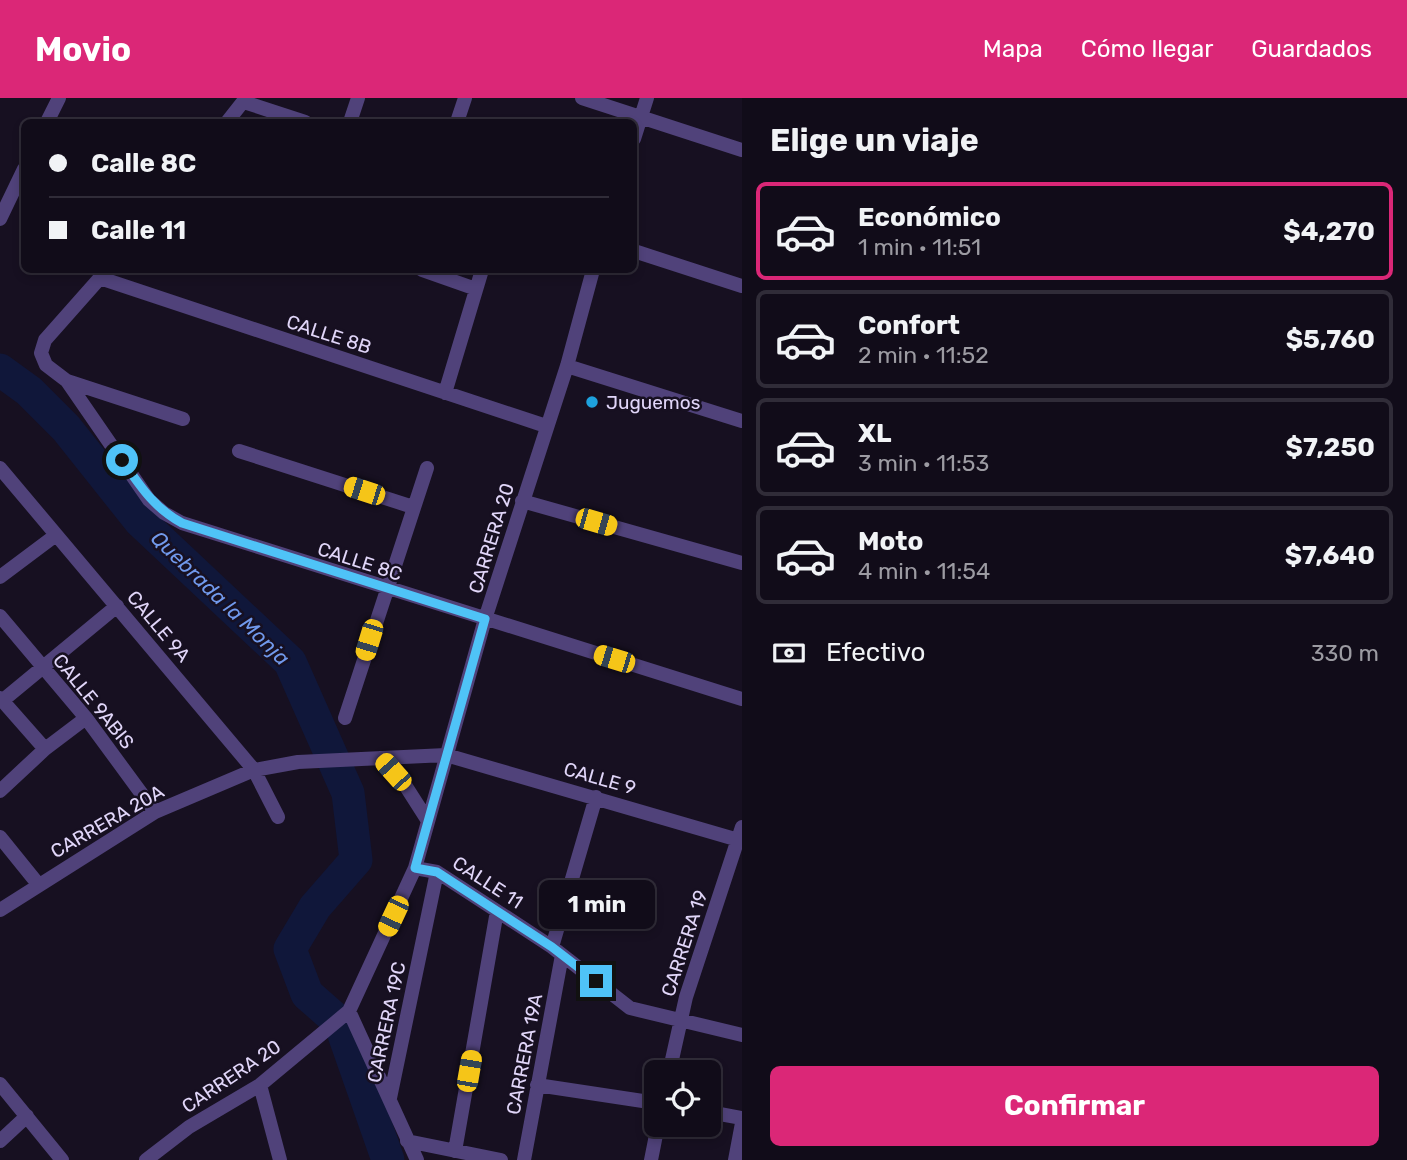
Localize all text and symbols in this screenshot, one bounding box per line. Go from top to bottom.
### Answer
text: Movio [35,30,131,69]
text: Mapa [983,35,1043,63]
text: Cómo llegar [1081,35,1213,63]
text: Guardados [1251,35,1372,63]
text: Elige un viaje [770,121,979,159]
text: Calle 8C [91,148,196,179]
icon: car [774,200,837,263]
text: Económico [858,202,1001,233]
text: Calle 11 [91,215,186,246]
text: $4,270 [1283,216,1375,247]
text: 1 min · 11:51 [858,233,981,261]
icon: car [774,308,837,371]
street label: CALLE 8B [284,310,374,359]
text: Confort [858,310,960,341]
text: $5,760 [1286,324,1375,355]
text: 2 min · 11:52 [858,341,989,369]
place label: Juguemos [606,391,700,414]
marker: Juguemos [584,394,600,410]
icon: car [774,416,837,479]
text: XL [858,418,891,449]
text: $7,250 [1286,432,1375,463]
route start [106,444,138,476]
text: 3 min · 11:53 [858,449,989,477]
car [341,475,388,507]
street label: CARRERA 20 [464,480,519,596]
car [573,506,620,538]
icon: car [774,524,837,587]
water label: Quebrada la Monja [146,525,295,670]
text: Moto [858,526,923,557]
street label: CALLE 8C [315,537,405,586]
text: $7,640 [1285,540,1375,571]
text: 4 min · 11:54 [858,557,990,585]
street label: CALLE 9A [122,586,195,667]
car [353,617,386,663]
icon: cash [770,634,808,672]
text: Efectivo [826,637,925,668]
text: 330 m [1311,639,1379,667]
car [591,643,638,675]
street label: CALLE 9ABIS [48,649,139,754]
car [372,749,415,795]
street label: CALLE 9 [561,757,639,800]
street label: CARRERA 20A [47,780,168,863]
street label: CALLE 11 [448,851,527,914]
callout: 1 min [538,880,654,928]
street label: CARRERA 19 [656,887,712,999]
text: 1 min [568,890,626,918]
car [375,893,412,939]
street label: CARRERA 19C [362,960,411,1085]
route end [580,965,612,997]
street label: CARRERA 19A [502,992,548,1116]
street label: CARRERA 20 [178,1035,285,1118]
car [456,1048,483,1094]
map controls [644,1060,721,1137]
button: locate [644,1060,721,1137]
button: Confirmar [770,1066,1379,1146]

